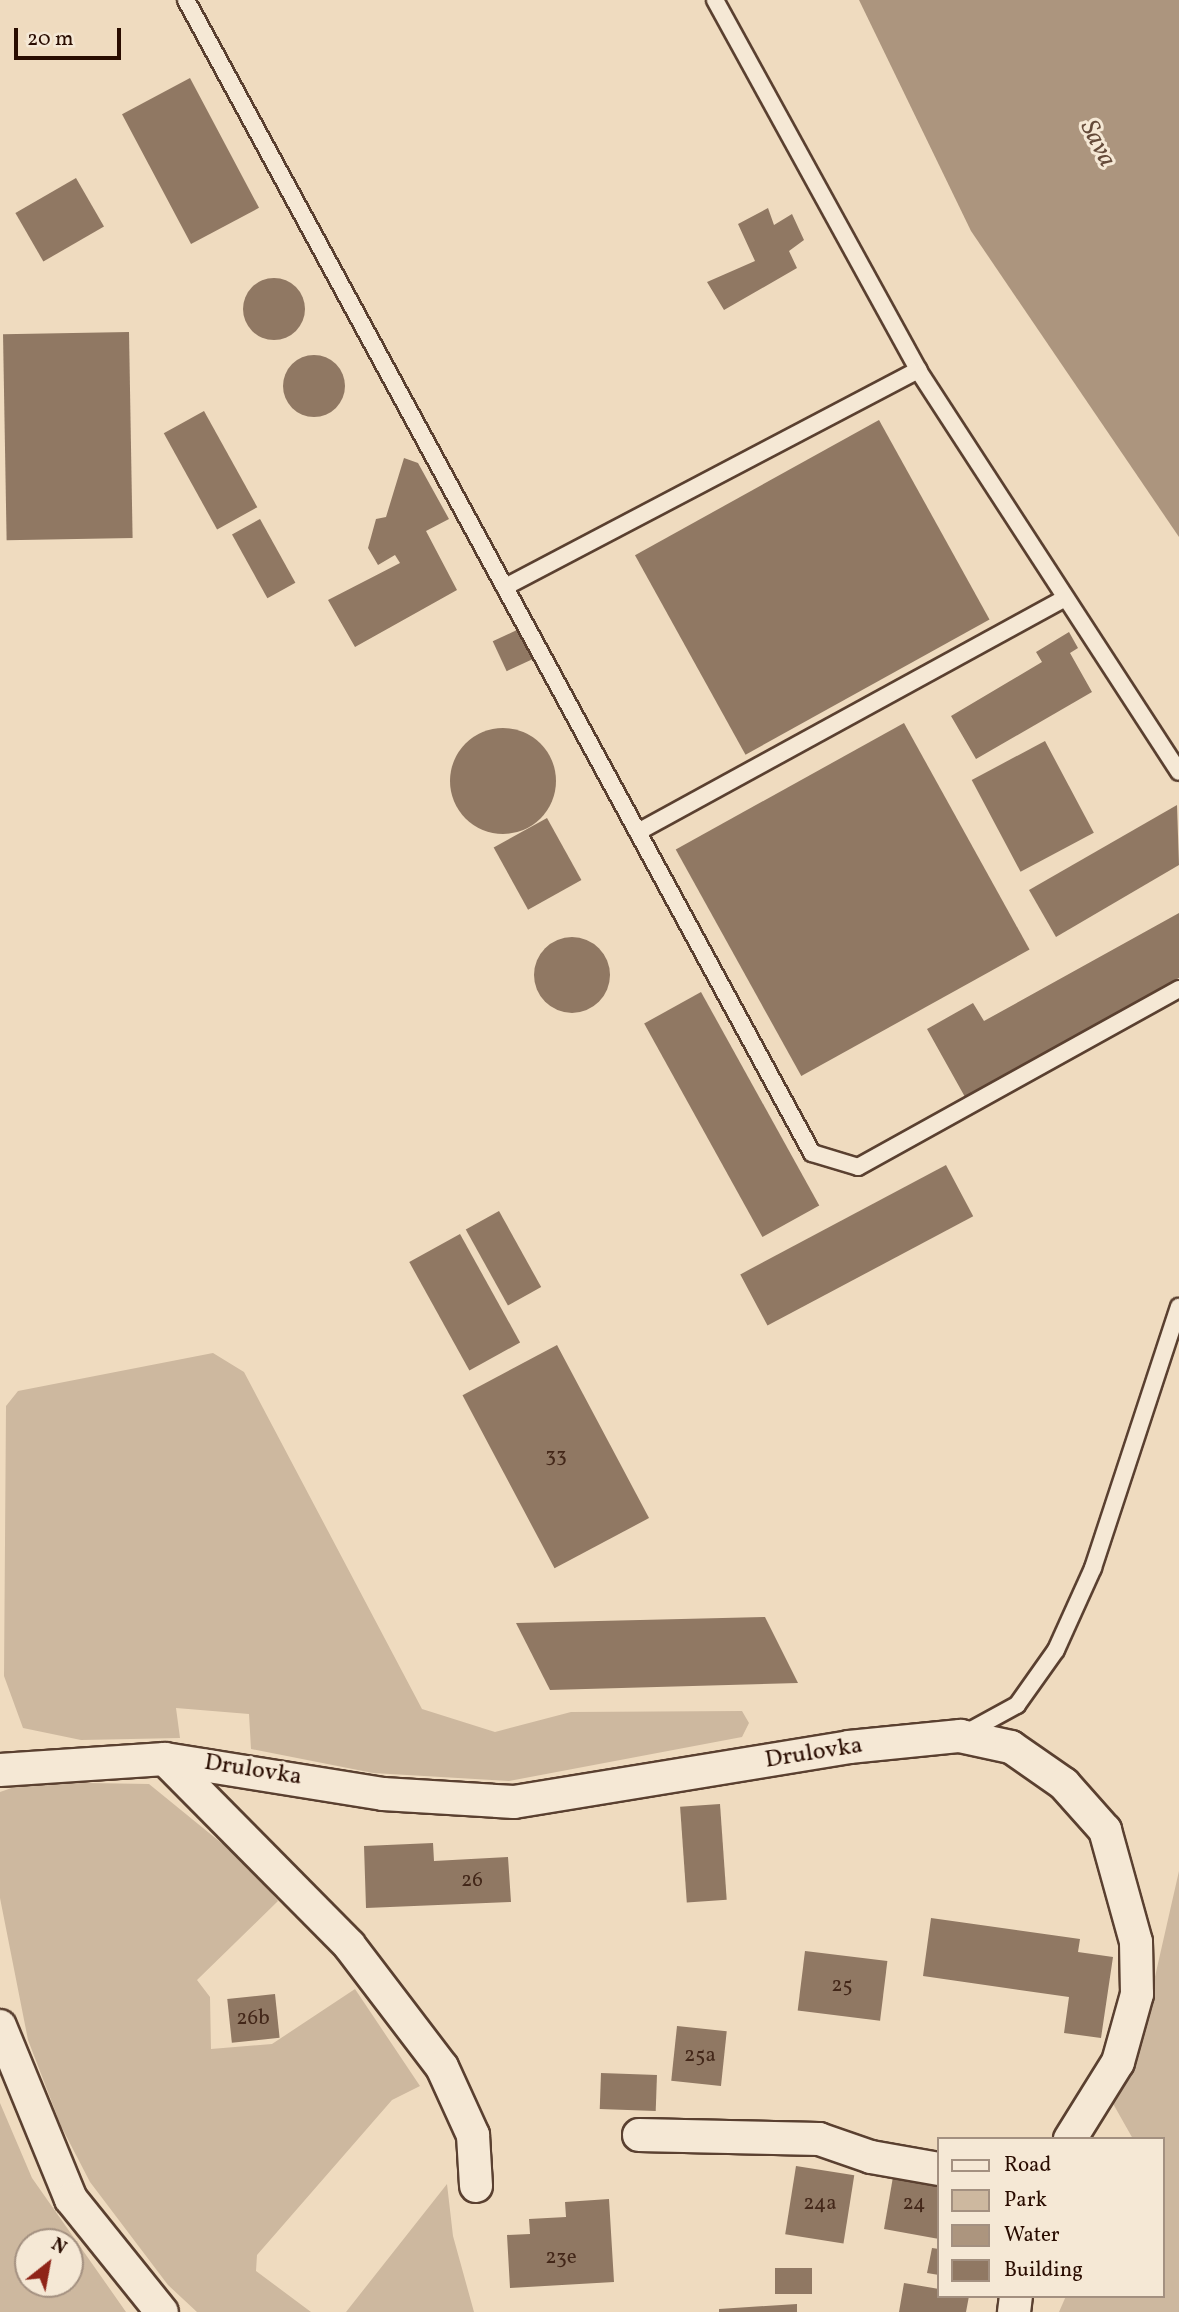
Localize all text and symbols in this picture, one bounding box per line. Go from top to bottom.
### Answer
scale bar [18,14,124,58]
text: 20 m [27,25,73,54]
water label: Sava [1072,115,1122,173]
house number: 33 [545,1443,567,1469]
street label: Drulovka [763,1732,865,1776]
street label: Drulovka [202,1749,304,1793]
house number: 26 [461,1868,483,1894]
house number: 25 [831,1973,853,1999]
house number: 26b [236,2006,270,2032]
house number: 25a [684,2043,716,2069]
legend [937,2137,1165,2298]
text: Road [1004,2151,1051,2180]
text: Park [1004,2186,1047,2215]
house number: 24a [803,2191,837,2217]
house number: 24 [902,2191,926,2217]
text: Water [1004,2221,1060,2250]
north arrow [14,2228,84,2298]
text: N [46,2232,71,2261]
house number: 23e [545,2245,577,2271]
text: Building [1004,2256,1083,2285]

